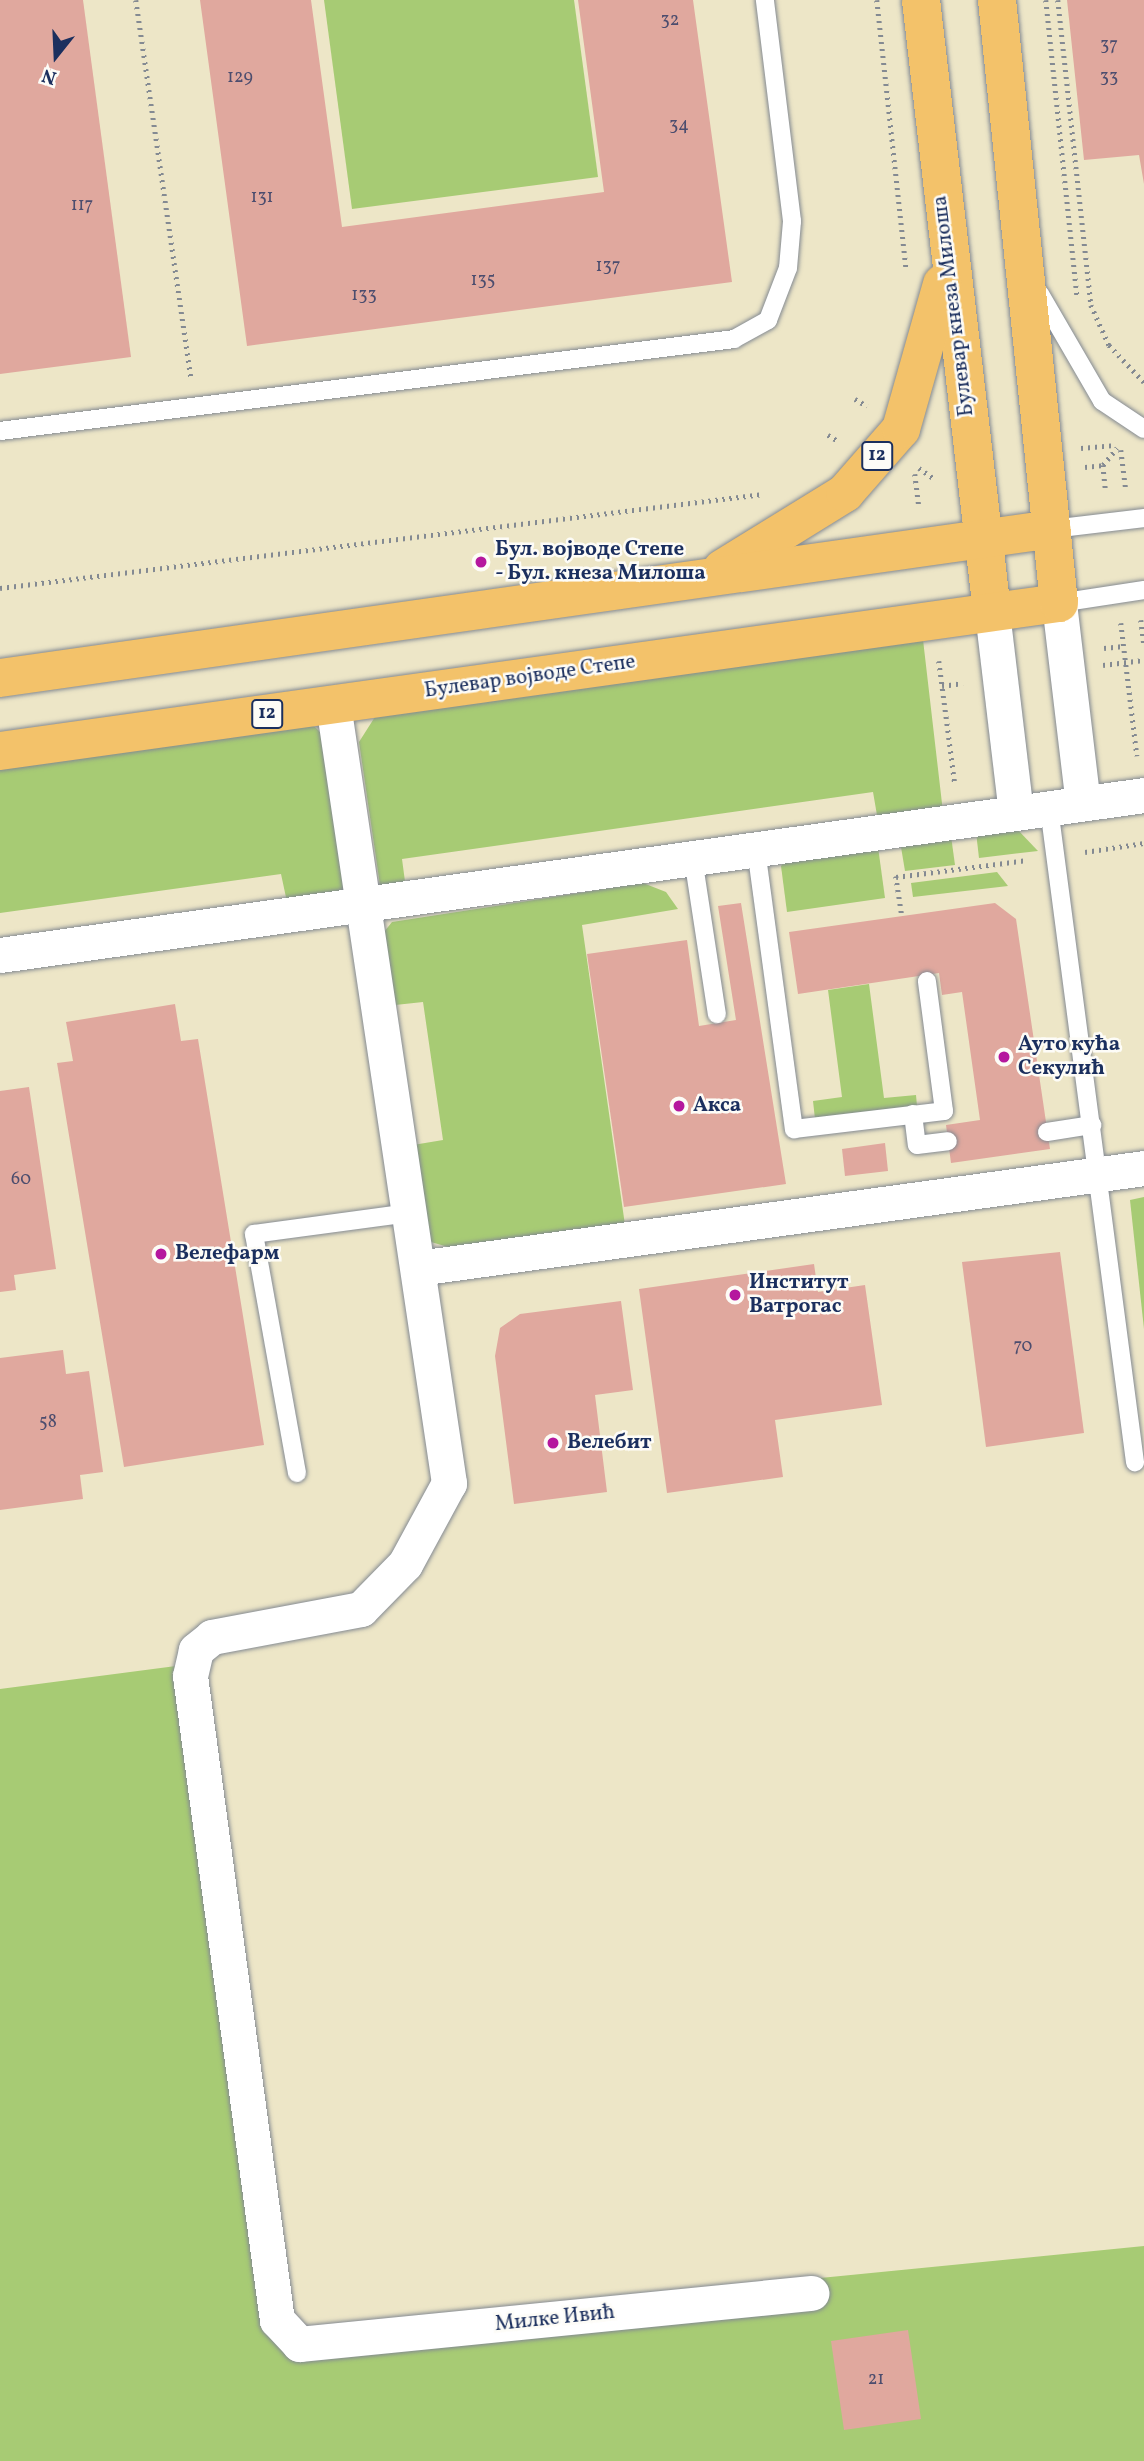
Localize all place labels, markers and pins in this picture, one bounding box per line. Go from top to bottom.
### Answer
place label: Бул. војводе Степе - Бул. кнеза Милоша [495,537,706,587]
marker: Бул. војводе Степе - Бул. кнеза Милоша [473,554,489,570]
place label: Ауто кућа Секулић [1018,1032,1120,1082]
marker: Ауто кућа Секулић [996,1049,1012,1065]
place label: Акса [693,1093,741,1119]
marker: Акса [671,1098,687,1114]
place label: Велефарм [175,1241,279,1267]
marker: Велефарм [153,1246,169,1262]
place label: Институт Ватрогас [749,1270,849,1320]
marker: Институт Ватрогас [727,1287,743,1303]
place label: Велебит [567,1430,652,1456]
marker: Велебит [545,1435,561,1451]

